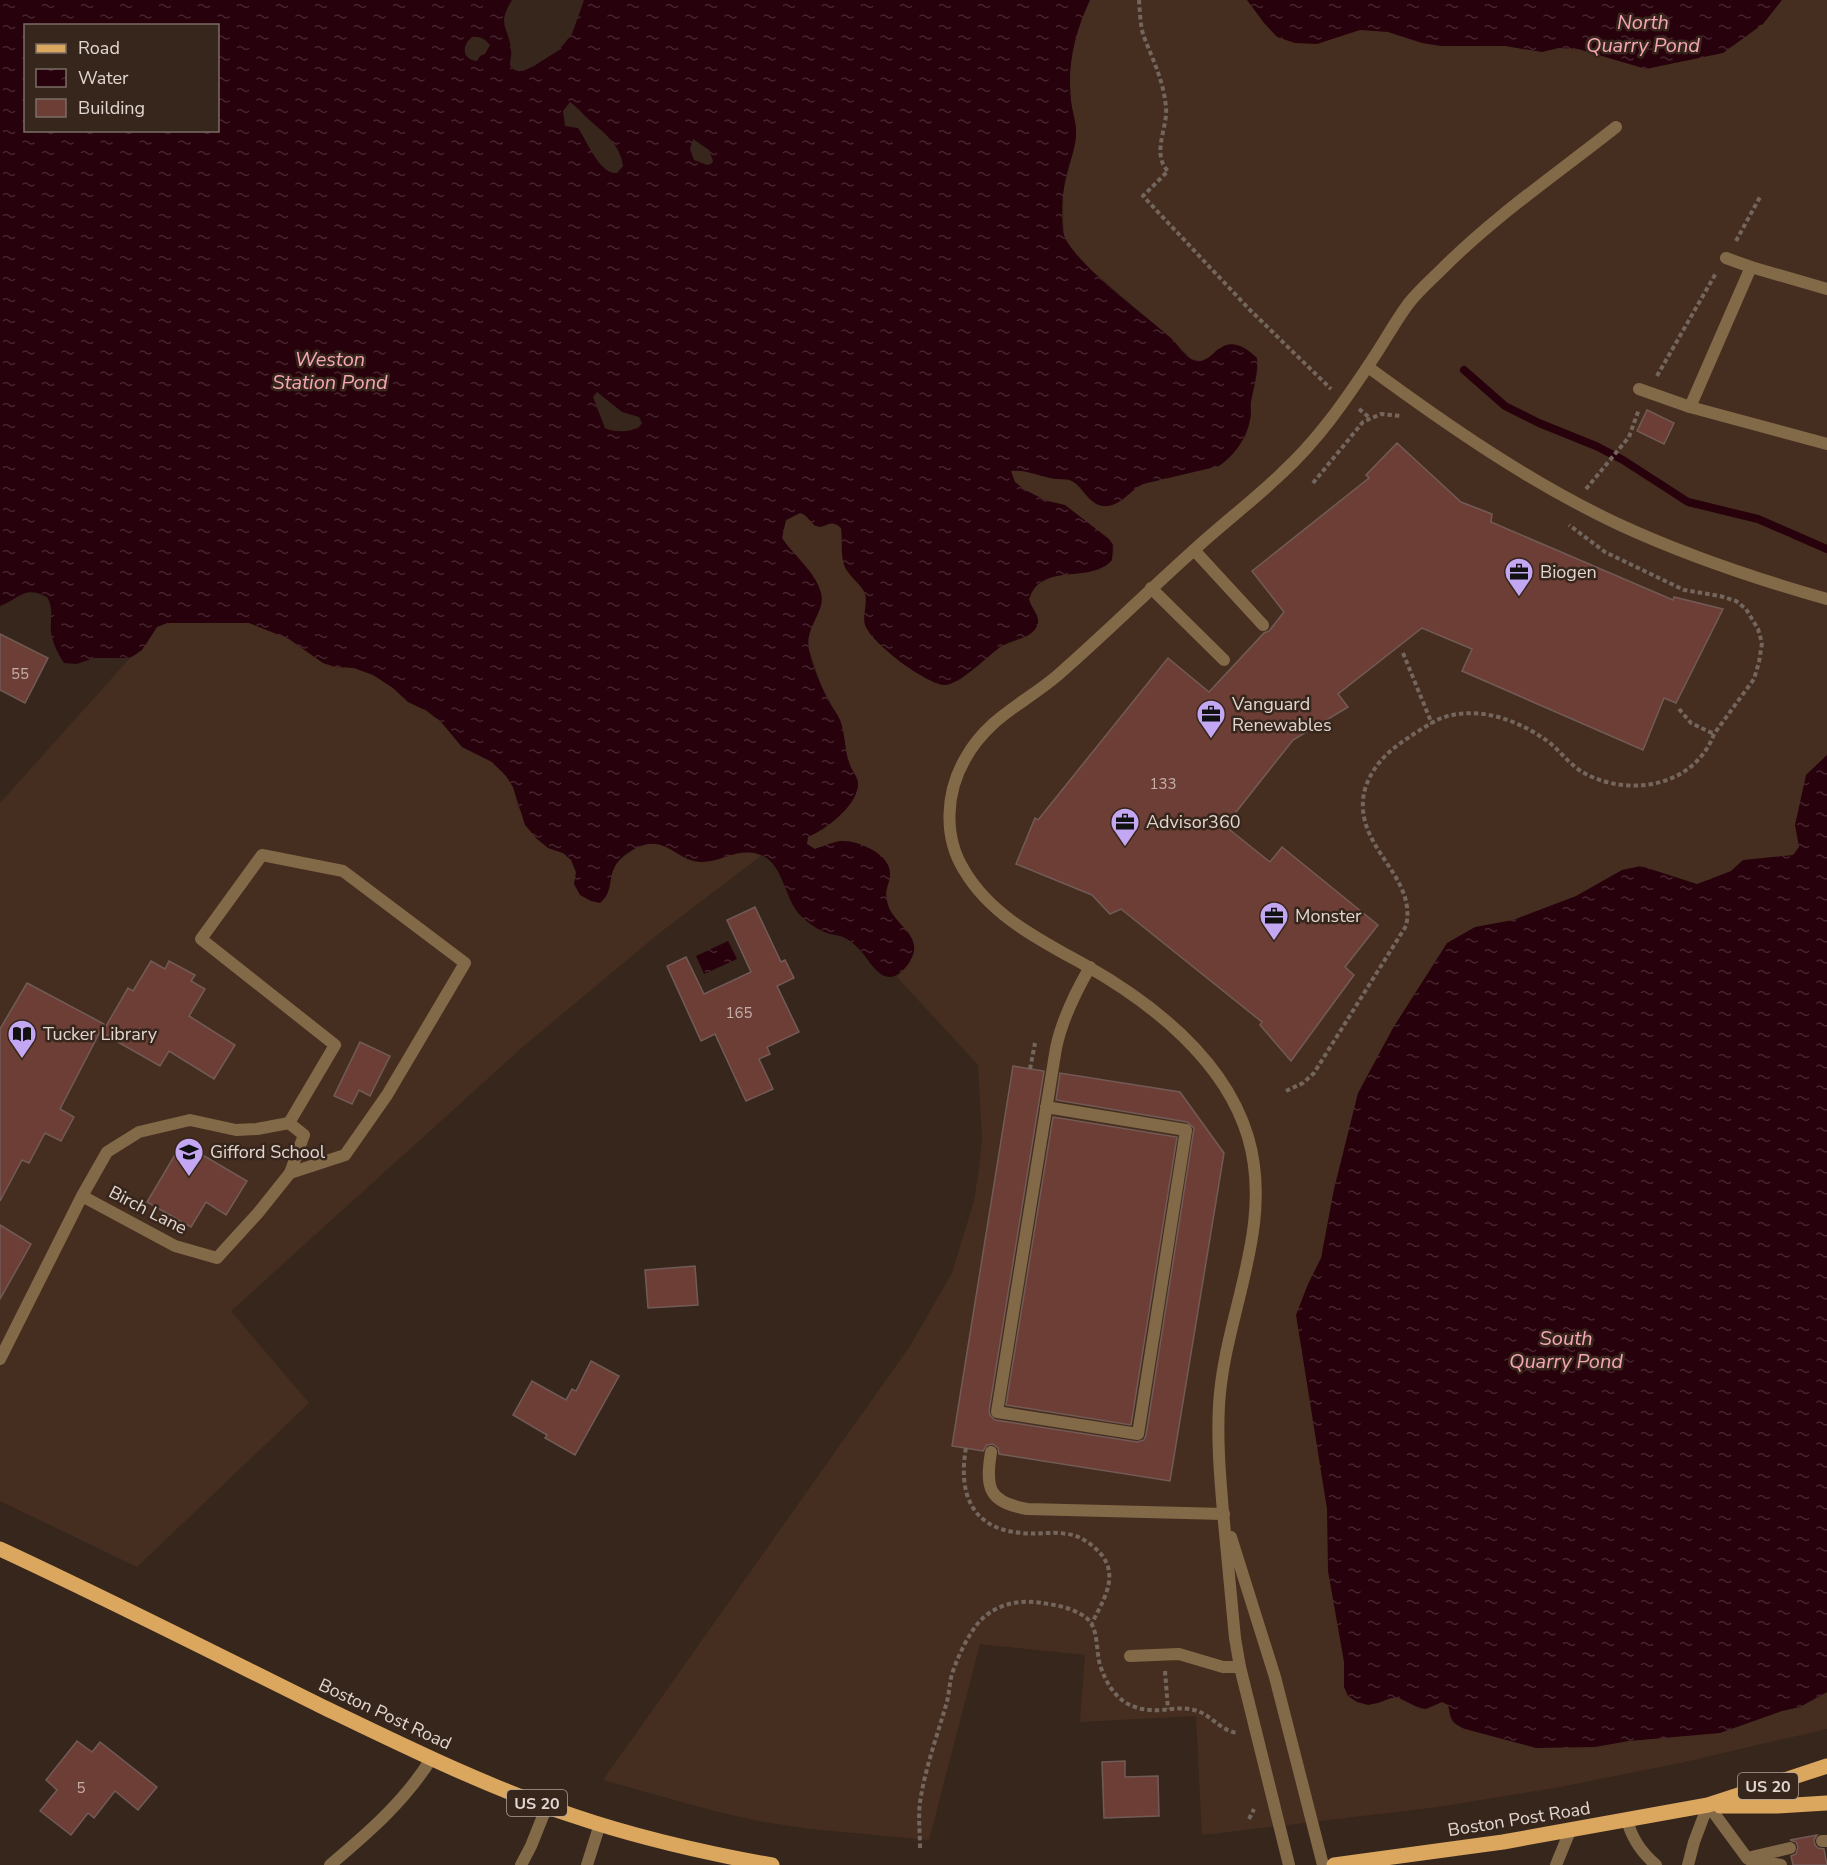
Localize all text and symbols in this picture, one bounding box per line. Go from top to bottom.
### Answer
water label: North Quarry Pond [1586,9,1700,59]
legend [24,24,219,132]
text: Road [78,36,120,60]
text: Water [78,66,129,90]
text: Building [78,96,145,120]
water label: Weston Station Pond [272,346,388,396]
office icon: Biogen [1503,556,1535,598]
place label: Biogen [1540,560,1597,584]
house number: 55 [11,664,29,684]
place label: Vanguard Renewables [1231,692,1332,737]
office icon: Vanguard Renewables [1195,698,1227,740]
house number: 133 [1149,774,1177,794]
office icon: Advisor360 [1109,806,1141,848]
place label: Advisor360 [1146,810,1240,834]
office icon: Monster [1258,900,1290,942]
place label: Monster [1295,904,1362,928]
house number: 165 [725,1003,753,1023]
library icon: Tucker Library [6,1018,38,1060]
place label: Tucker Library [43,1022,158,1046]
school or university icon: Gifford School [173,1136,205,1178]
place label: Gifford School [210,1140,326,1164]
street label: Birch Lane [105,1180,191,1240]
water label: South Quarry Pond [1509,1325,1623,1375]
street label: Boston Post Road [315,1673,455,1755]
road number: US 20 [1738,1773,1798,1799]
house number: 5 [76,1778,86,1798]
road number: US 20 [507,1790,567,1816]
street label: Boston Post Road [1446,1796,1592,1842]

